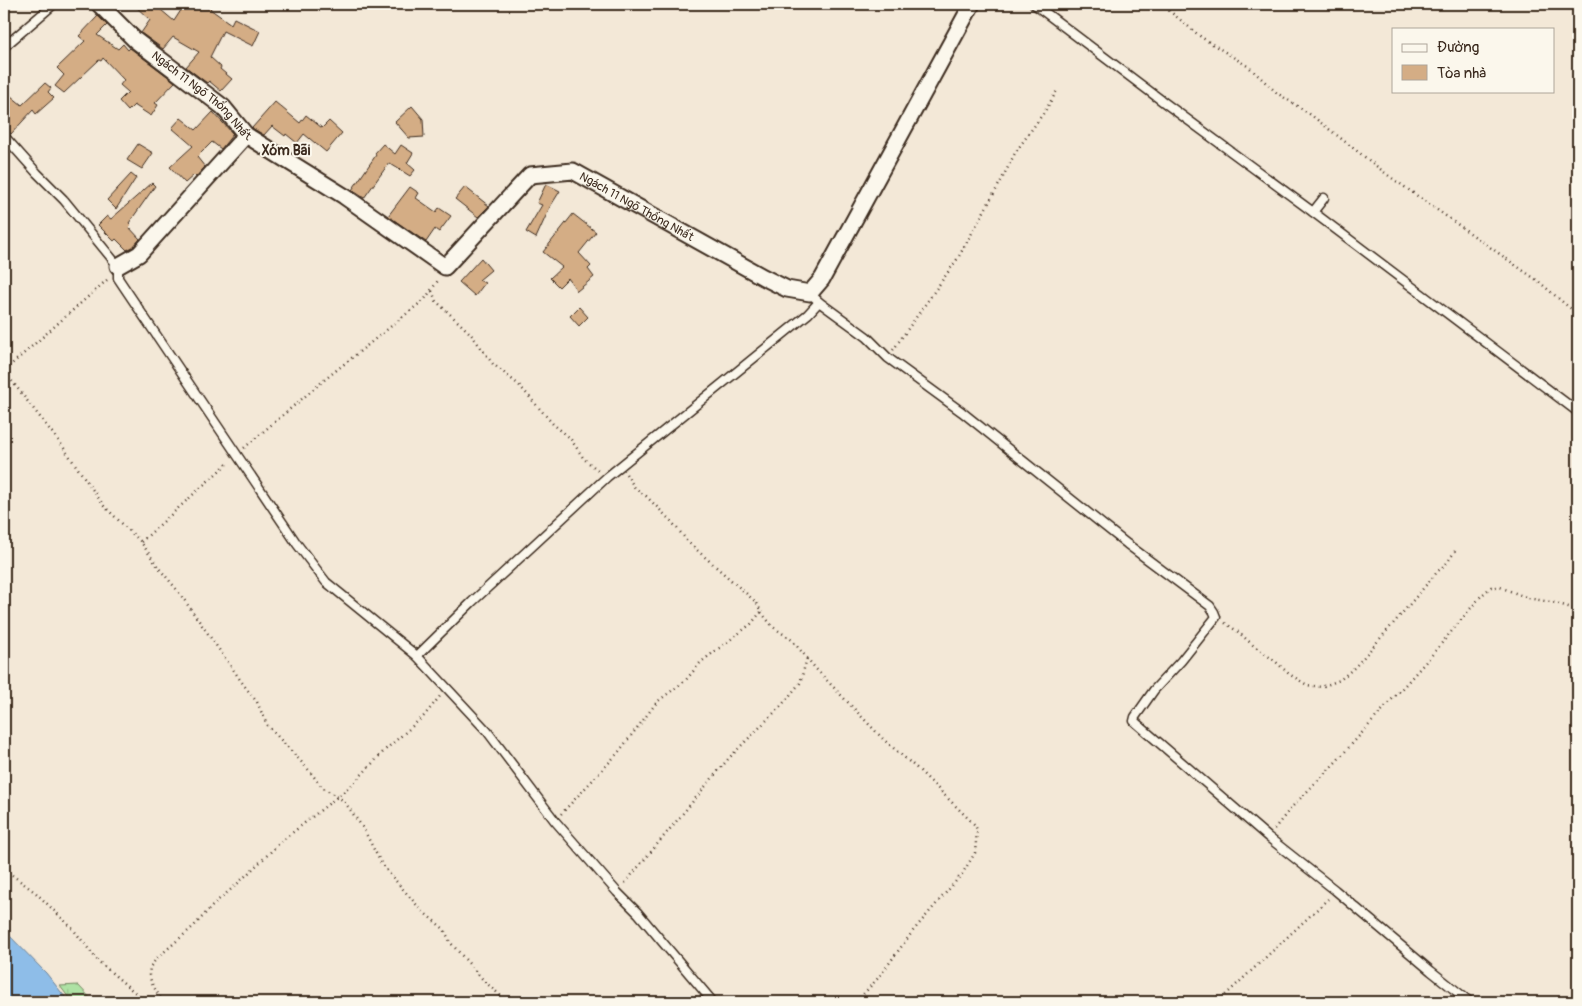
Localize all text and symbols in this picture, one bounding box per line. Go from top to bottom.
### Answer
legend [1392,28,1554,92]
text: Đường [1437,38,1479,57]
street label: Ngách 11 Ngõ Thống Nhất [149,48,254,144]
text: Tòa nhà [1437,64,1486,83]
district label: Xóm Bãi [262,142,311,159]
street label: Ngách 11 Ngõ Thống Nhất [577,169,697,244]

